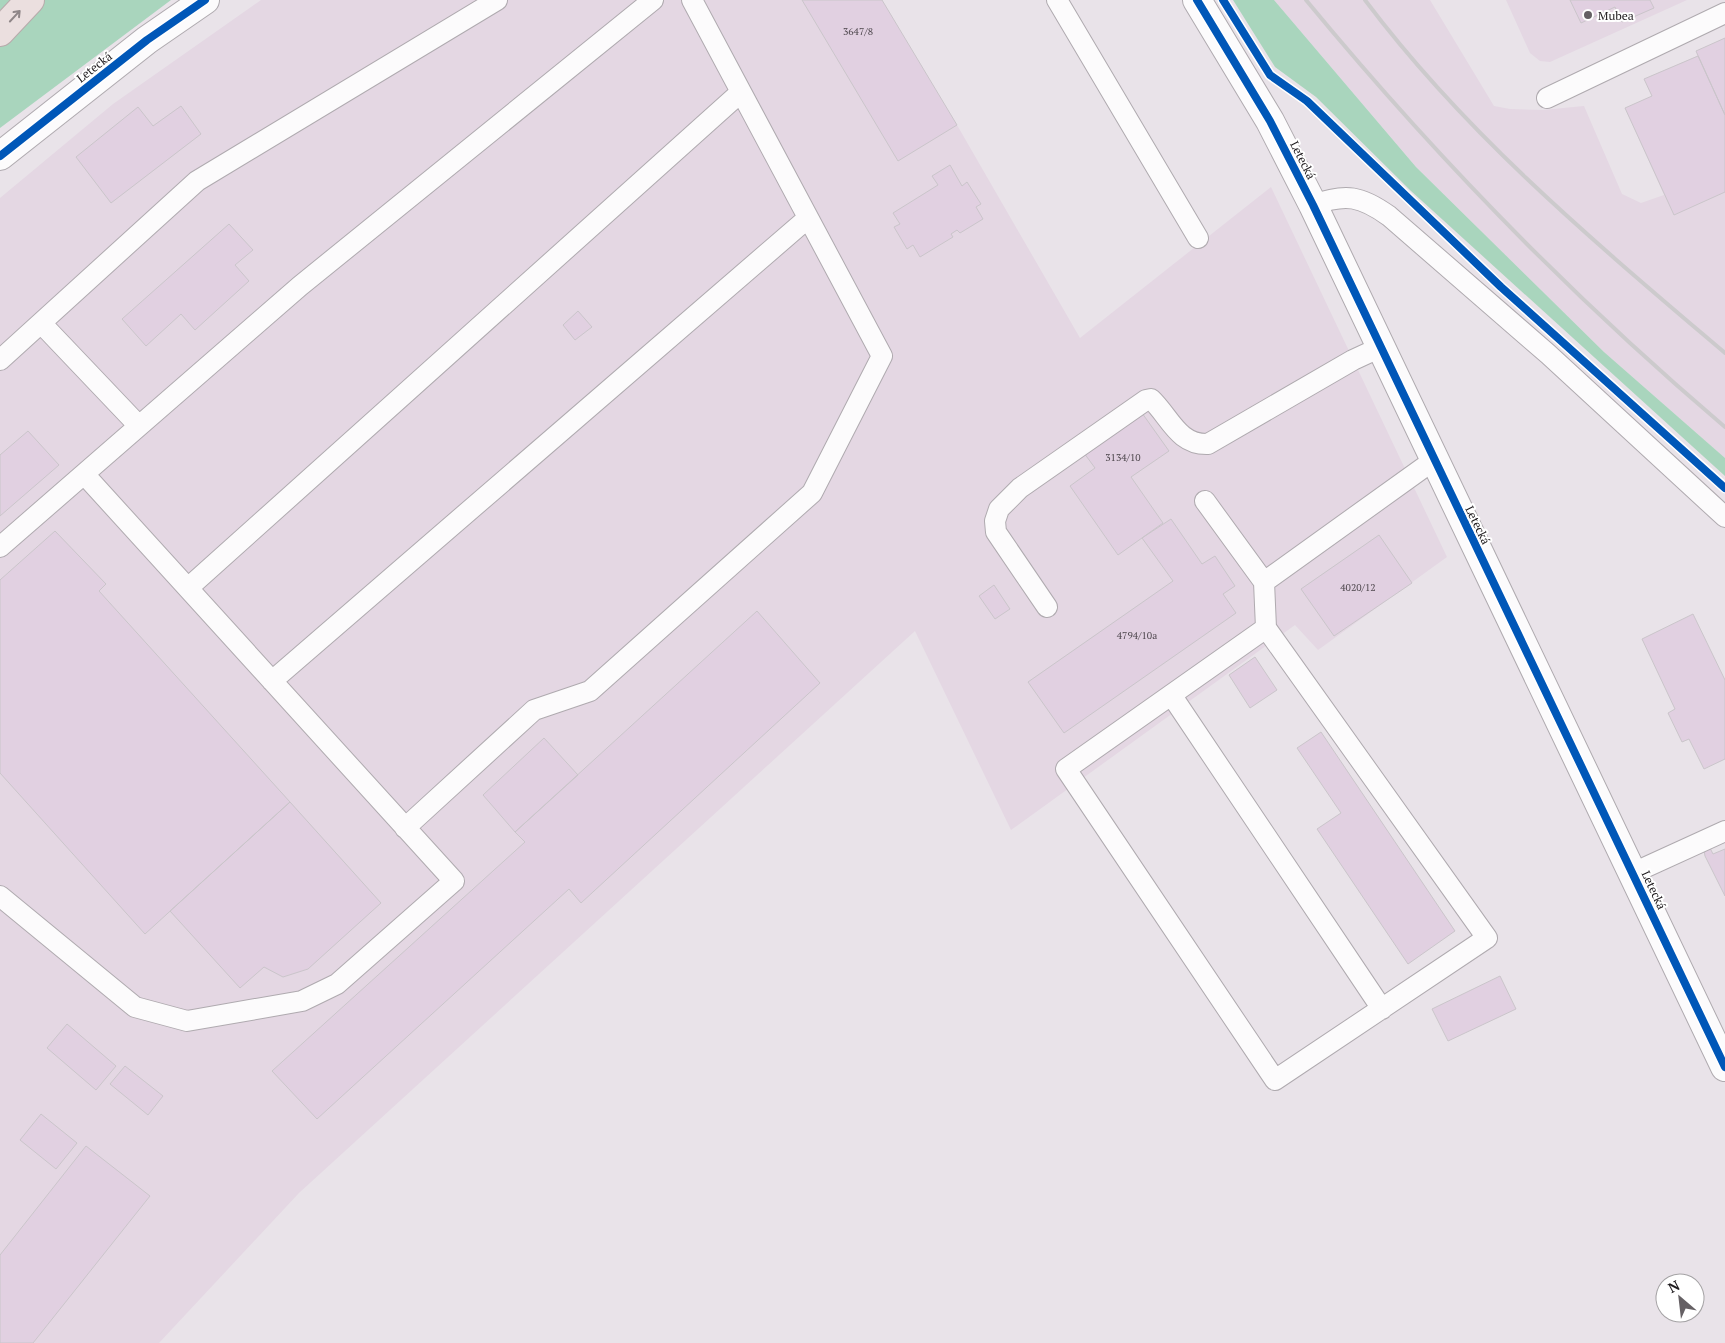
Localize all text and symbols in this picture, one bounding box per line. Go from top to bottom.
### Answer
place label: Mubea [1598,8,1634,23]
marker: Mubea [1582,9,1594,21]
one-way arrow [9,10,21,23]
house number: 3647/8 [843,25,873,38]
street label: Letecká [73,48,115,86]
street label: Letecká [1287,138,1319,182]
house number: 3134/10 [1105,451,1141,464]
street label: Letecká [1462,503,1494,547]
house number: 4020/12 [1340,581,1376,594]
house number: 4794/10a [1117,629,1157,642]
street label: Letecká [1639,868,1669,912]
north arrow [1655,1273,1705,1323]
text: N [1665,1275,1683,1297]

